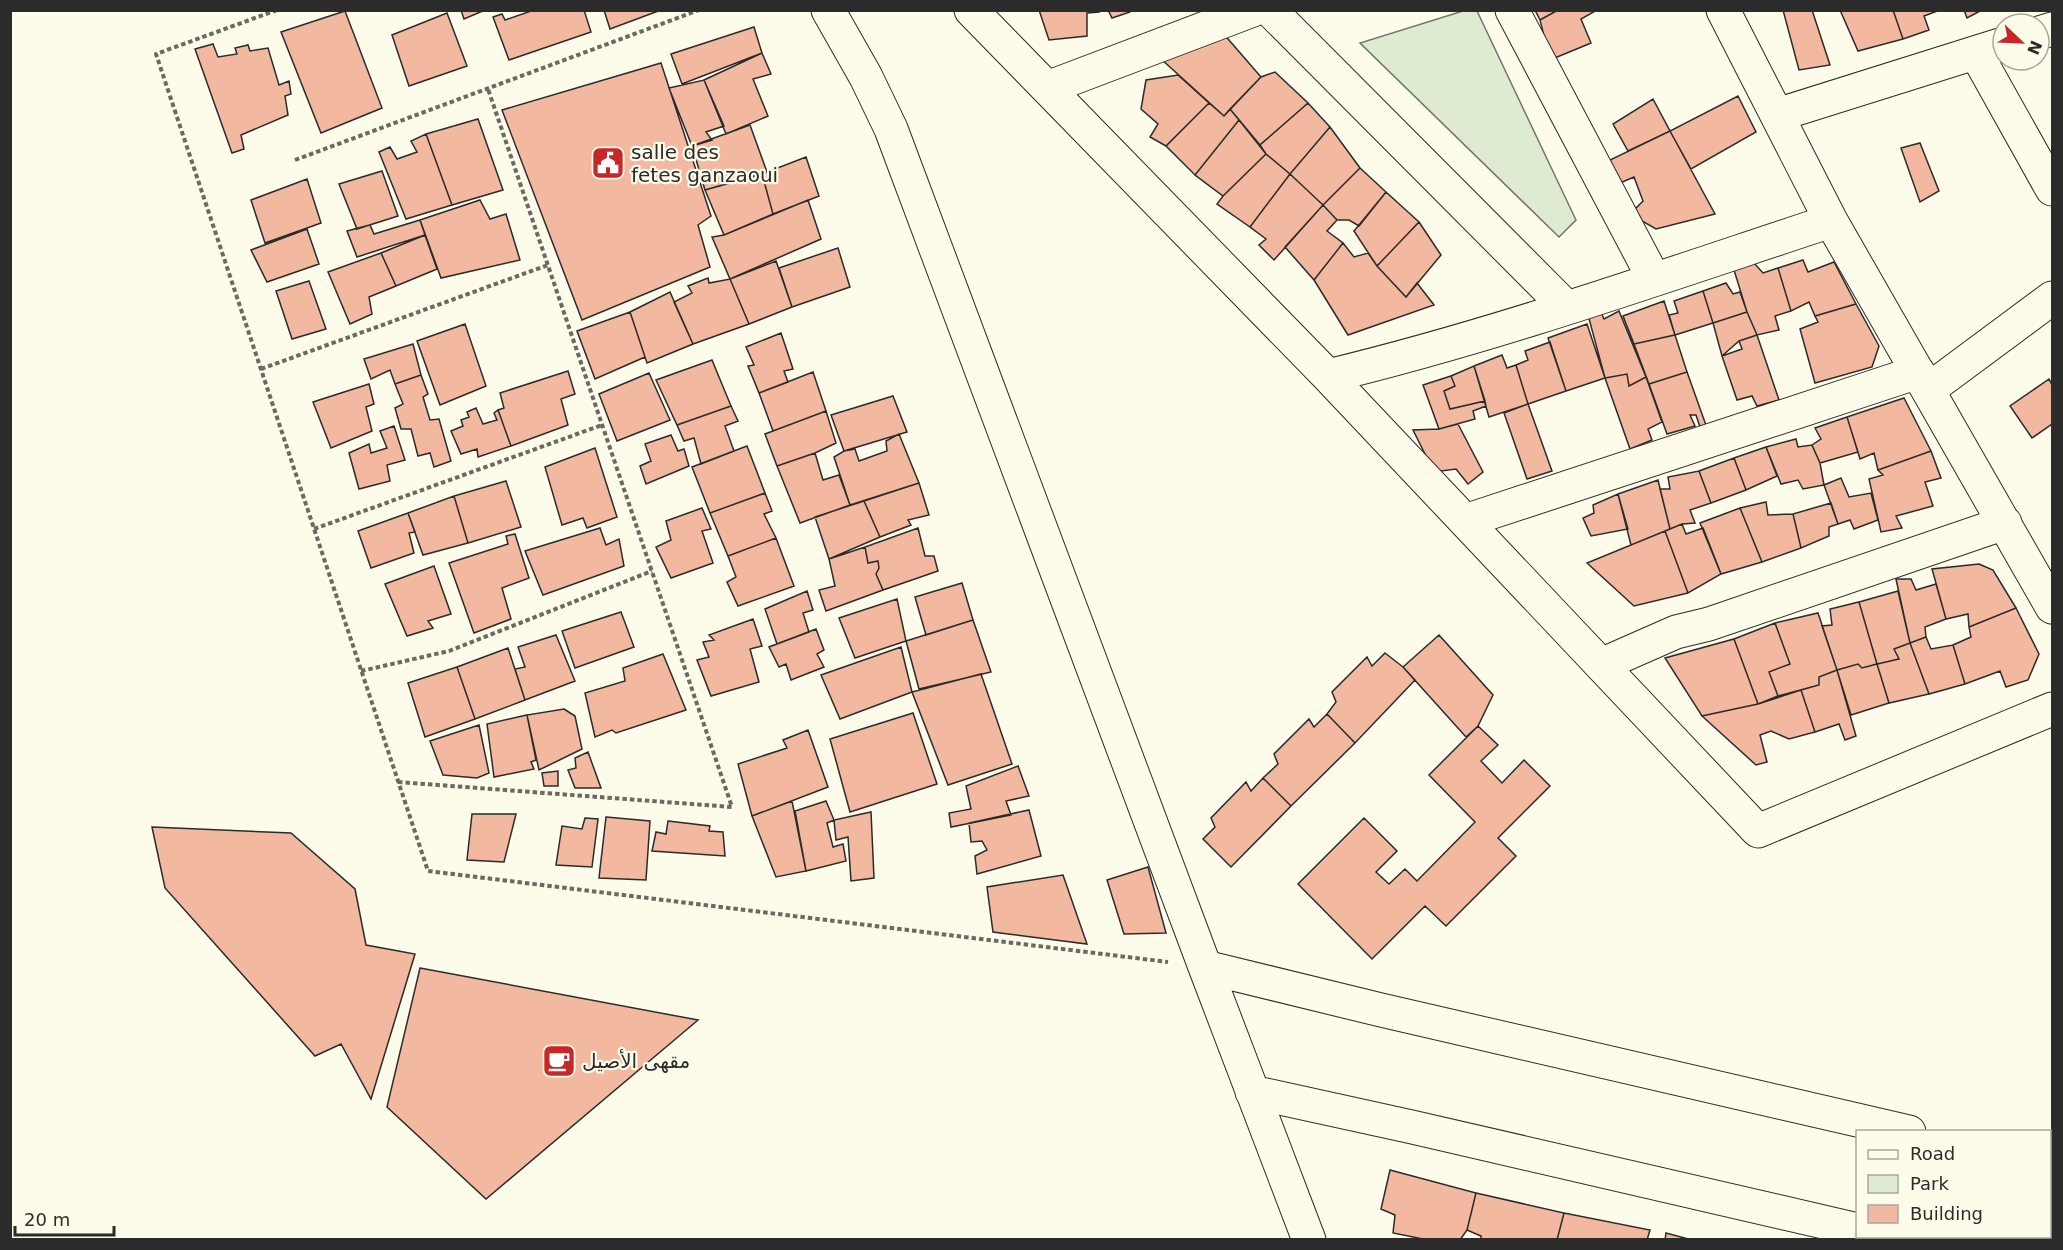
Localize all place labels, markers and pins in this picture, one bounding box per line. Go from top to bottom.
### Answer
place label: salle des fetes ganzaoui [631,140,778,187]
public building icon: salle des fetes ganzaoui [590,145,626,181]
cafe icon: مقهى الأصيل [541,1043,577,1079]
place label: مقهى الأصيل [582,1049,690,1073]

